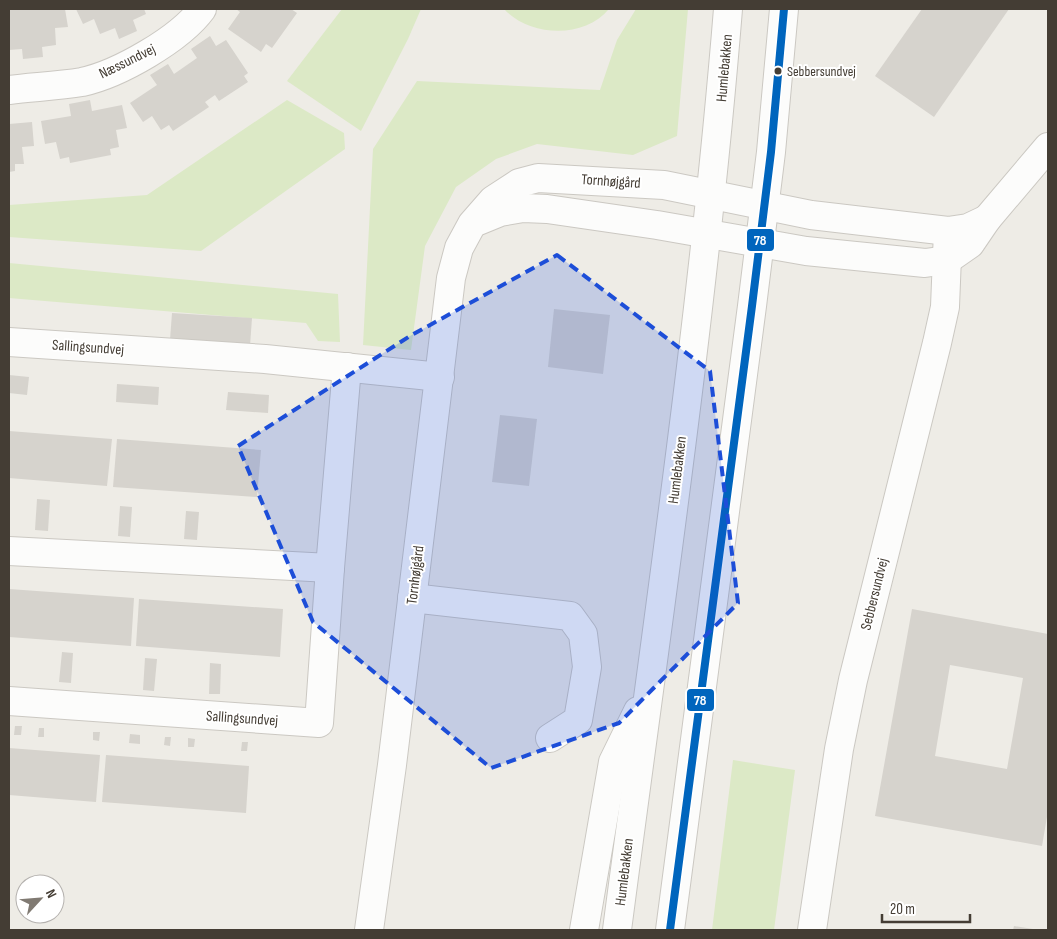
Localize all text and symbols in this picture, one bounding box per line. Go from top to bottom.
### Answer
street label: Humlebakken [712,33,737,103]
street label: Næssundvej [96,39,159,83]
place label: Sebbersundvej [787,63,856,80]
marker: Sebbersundvej [773,66,783,76]
street label: Tornhøjgård [581,170,641,193]
line badge: 78 [746,228,775,252]
text: 78 [754,232,767,249]
street label: Sallingsundvej [51,336,125,360]
street label: Humlebakken [664,435,691,505]
street label: Tornhøjgård [402,544,429,606]
street label: Sebbersundvej [856,556,893,632]
line badge: 78 [686,688,715,712]
text: 78 [694,692,707,709]
street label: Sallingsundvej [205,707,279,731]
street label: Humlebakken [611,837,638,907]
north arrow [15,874,65,924]
text: N [42,886,61,901]
scale bar [882,892,970,924]
text: 20 m [890,900,915,919]

